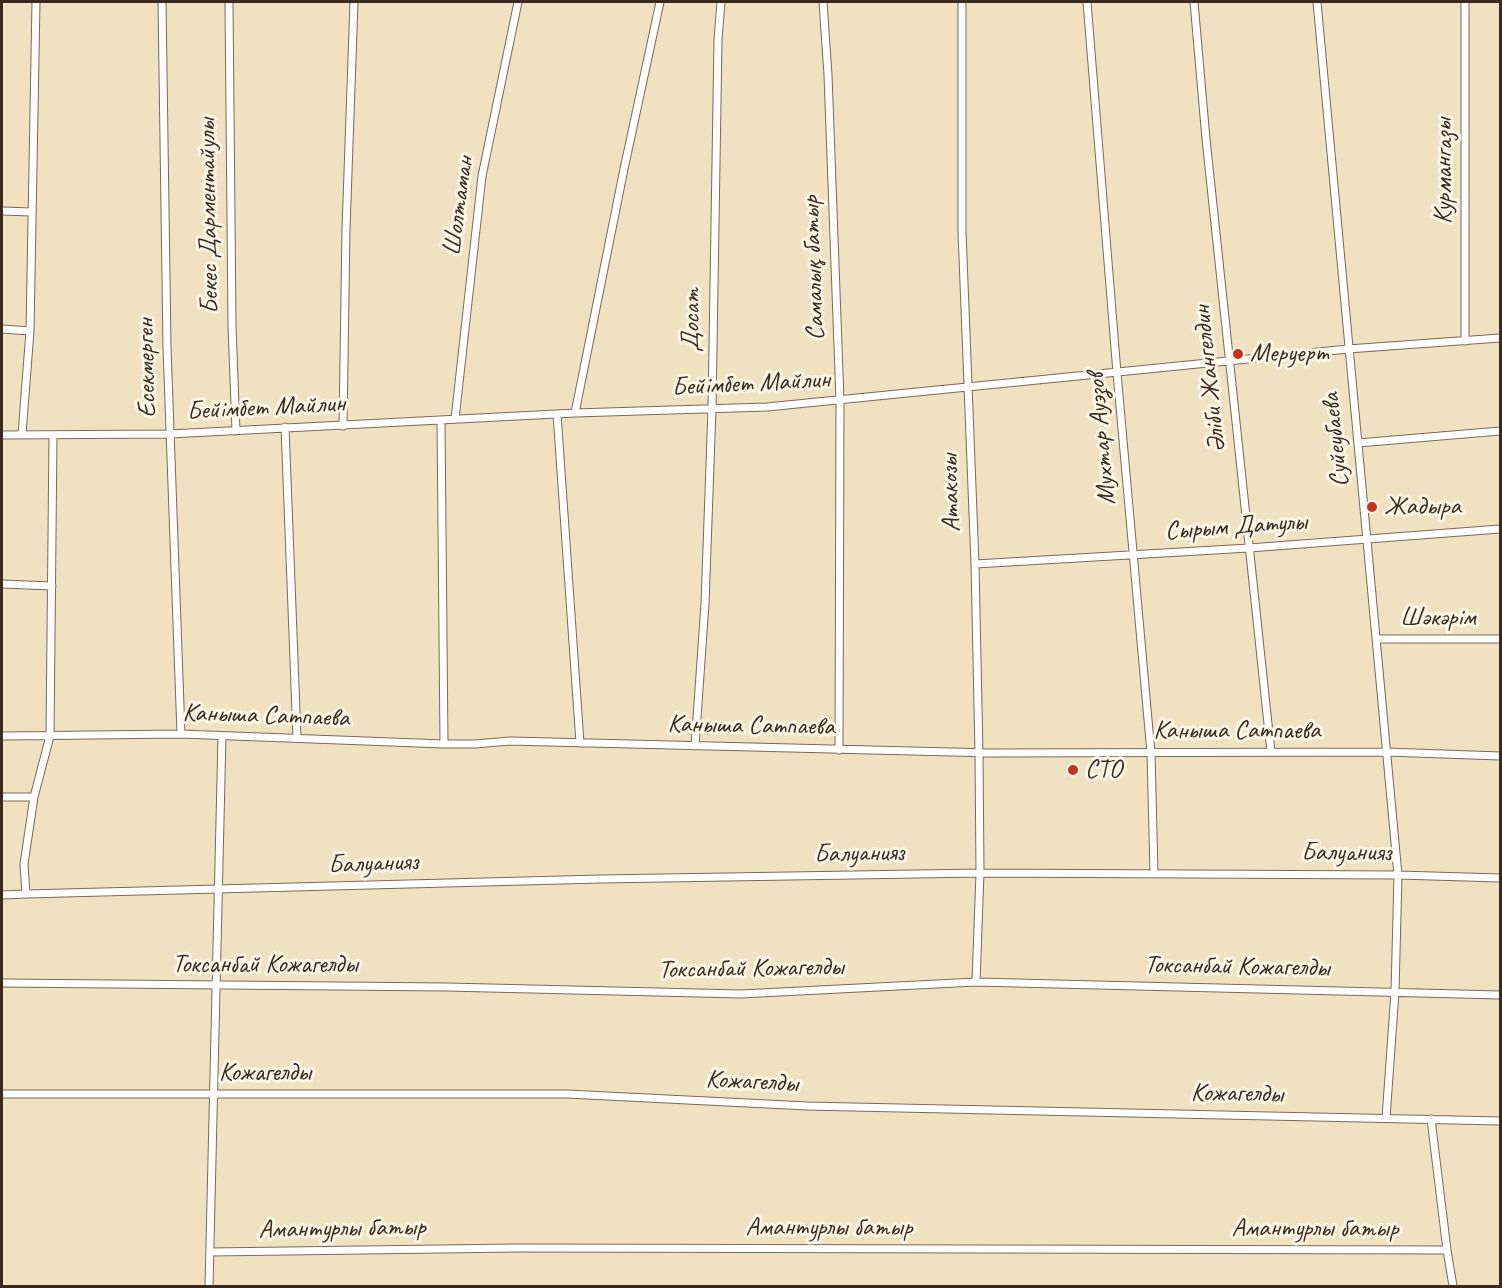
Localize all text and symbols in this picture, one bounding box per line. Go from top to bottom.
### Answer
street label: Бекес Дарментайулы [192,118,226,314]
street label: Курмангазы [1428,118,1460,224]
street label: Шолтаман [437,154,481,258]
street label: Самалық батыр [796,195,832,341]
street label: Досат [676,288,708,352]
street label: Әліби Жангелдин [1187,304,1233,454]
street label: Eсекмерген [131,318,163,418]
place label: Меруерт [1250,338,1329,370]
marker: Меруерт [1231,347,1245,361]
street label: Бейімбет Майлин [671,364,831,404]
street label: Мухтар Ауэзов [1081,372,1123,506]
street label: Бейімбет Майлин [186,388,346,428]
street label: Суйеубаева [1316,391,1356,489]
street label: Атакозы [934,453,968,533]
place label: Жадыра [1384,491,1461,523]
marker: Жадыра [1365,500,1379,514]
street label: Сырым Датулы [1164,506,1308,548]
street label: Шәкәрім [1400,602,1476,634]
street label: Каныша Сатпаева [182,697,350,735]
street label: Каныша Сатпаева [667,709,835,743]
street label: Каныша Сатпаева [1154,715,1320,747]
place label: CTO [1085,754,1122,786]
marker: CTO [1066,763,1080,777]
street label: Балуанияз [1301,837,1391,869]
street label: Балуанияз [814,838,904,870]
street label: Балуанияз [328,847,418,881]
street label: Токсанбай Кожагелды [172,949,358,981]
street label: Токсанбай Кожагелды [1144,950,1330,984]
street label: Токсанбай Кожагелды [658,952,844,986]
street label: Кожагелды [219,1057,311,1089]
street label: Кожагелды [705,1064,799,1100]
street label: Кожагелды [1191,1078,1283,1110]
street label: Амантурлы батыр [258,1212,426,1246]
street label: Амантурлы батыр [745,1212,913,1244]
street label: Амантурлы батыр [1231,1213,1399,1245]

